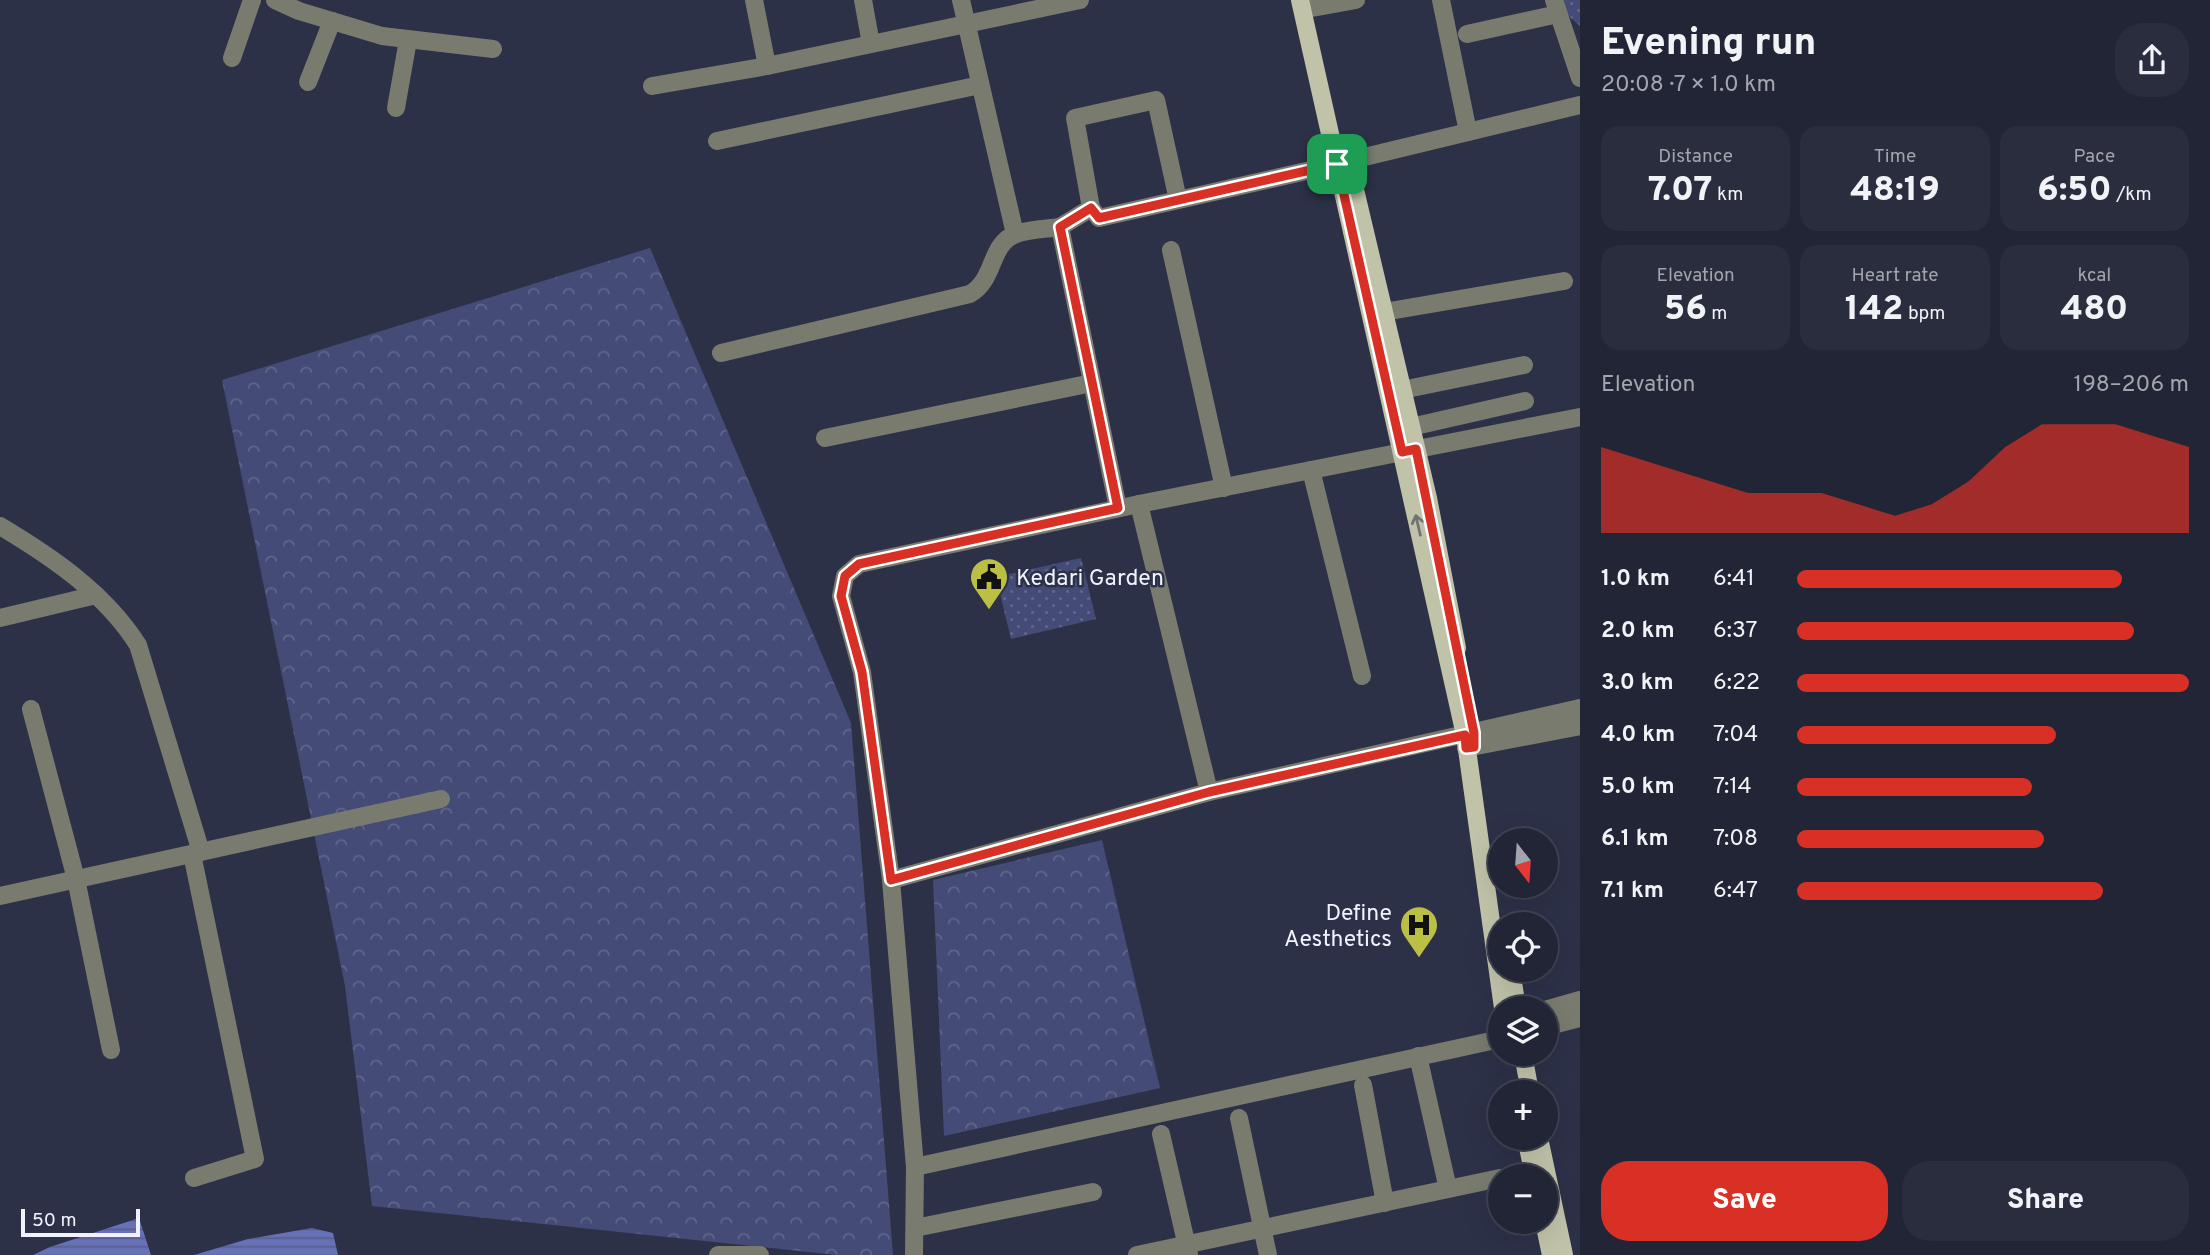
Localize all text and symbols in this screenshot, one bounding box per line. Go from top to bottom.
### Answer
text: Evening run [1601,20,1816,69]
button: share [2115,23,2189,97]
text: 20:08 · 7 × 1.0 km [1601,71,1776,100]
pin [1307,134,1367,194]
icon: arrive [1318,145,1356,183]
text: Distance [1658,145,1733,169]
text: Time [1874,145,1916,169]
text: Pace [2073,145,2115,169]
text: 7.07 [1648,169,1713,213]
text: 48:19 [1850,169,1940,213]
text: 6:50 [2037,169,2112,213]
text: km [1713,183,1743,207]
text: /km [2112,183,2152,207]
text: Elevation [1657,264,1735,288]
text: Heart rate [1852,264,1938,288]
text: kcal [2077,264,2111,288]
text: 56 [1664,288,1707,332]
text: 142 [1845,288,1903,332]
text: 480 [2061,288,2128,332]
text: m [1707,302,1727,326]
text: bpm [1903,302,1945,326]
text: Elevation [1601,371,1696,400]
text: 198–206 m [2074,371,2189,400]
one-way arrow [1411,514,1424,537]
public building icon: Kedari Garden [968,556,1010,611]
place label: Kedari Garden [1016,565,1164,594]
text: 1.0 km [1601,565,1670,594]
text: 6:41 [1713,565,1755,594]
text: 2.0 km [1601,617,1675,646]
text: 6:37 [1713,617,1758,646]
text: 3.0 km [1601,669,1674,698]
text: 6:22 [1713,669,1760,698]
text: 4.0 km [1601,721,1675,750]
text: 7:04 [1713,721,1758,750]
text: 5.0 km [1601,773,1675,802]
text: 7:14 [1713,773,1752,802]
text: 6.1 km [1601,825,1669,854]
text: 7:08 [1713,825,1758,854]
north arrow [1488,828,1558,898]
map controls [1488,828,1558,1234]
text: 7.1 km [1601,877,1664,906]
text: 6:47 [1713,877,1758,906]
place label: Define Aesthetics [1284,900,1392,955]
hospital icon: Define Aesthetics [1398,904,1440,959]
button: locate [1488,912,1558,982]
button: layers [1488,996,1558,1066]
button: + [1488,1080,1558,1150]
button: Save [1601,1161,1888,1241]
button: Share [1902,1161,2189,1241]
button: − [1488,1164,1558,1234]
scale bar [21,1206,140,1238]
text: 50 m [32,1209,77,1233]

